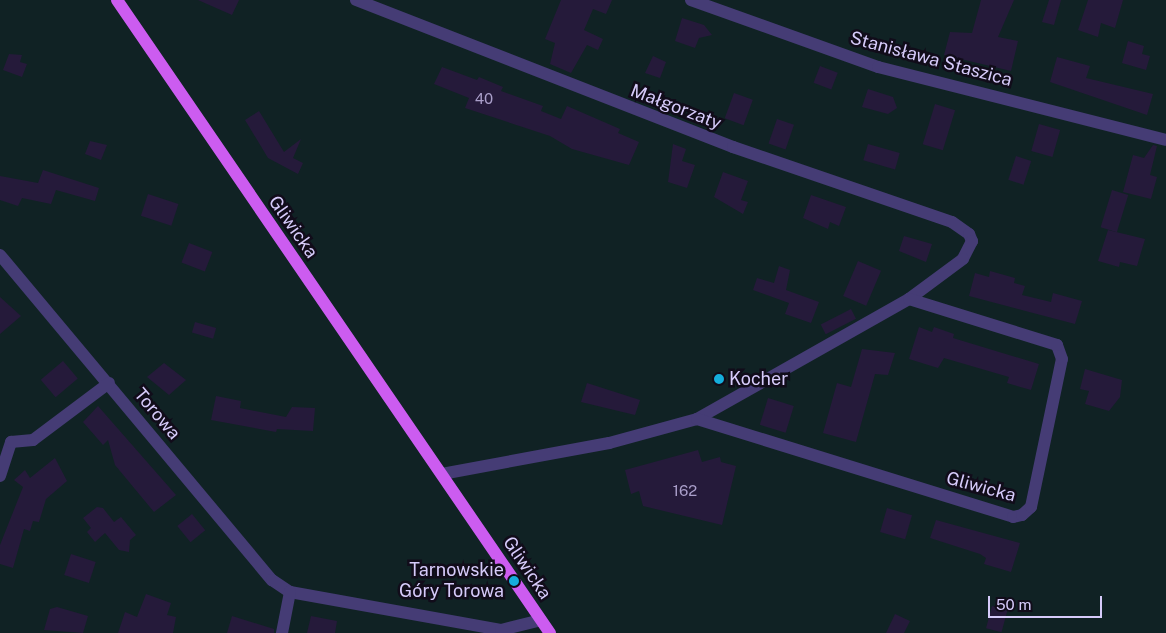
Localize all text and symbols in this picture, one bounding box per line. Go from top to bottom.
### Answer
street label: Stanisława Staszica [848,27,1014,91]
street label: Małgorzaty [628,80,724,134]
house number: 40 [475,90,493,108]
street label: Gliwicka [264,192,322,262]
place label: Kocher [729,368,788,390]
marker: Kocher [713,373,725,385]
street label: Torowa [129,384,185,444]
street label: Gliwicka [944,467,1018,507]
house number: 162 [673,482,697,500]
street label: Gliwicka [498,533,556,603]
place label: Tarnowskie Góry Torowa [399,560,504,602]
marker: Tarnowskie Góry Torowa [508,575,520,587]
scale bar [991,586,1105,618]
text: 50 m [996,596,1031,613]

